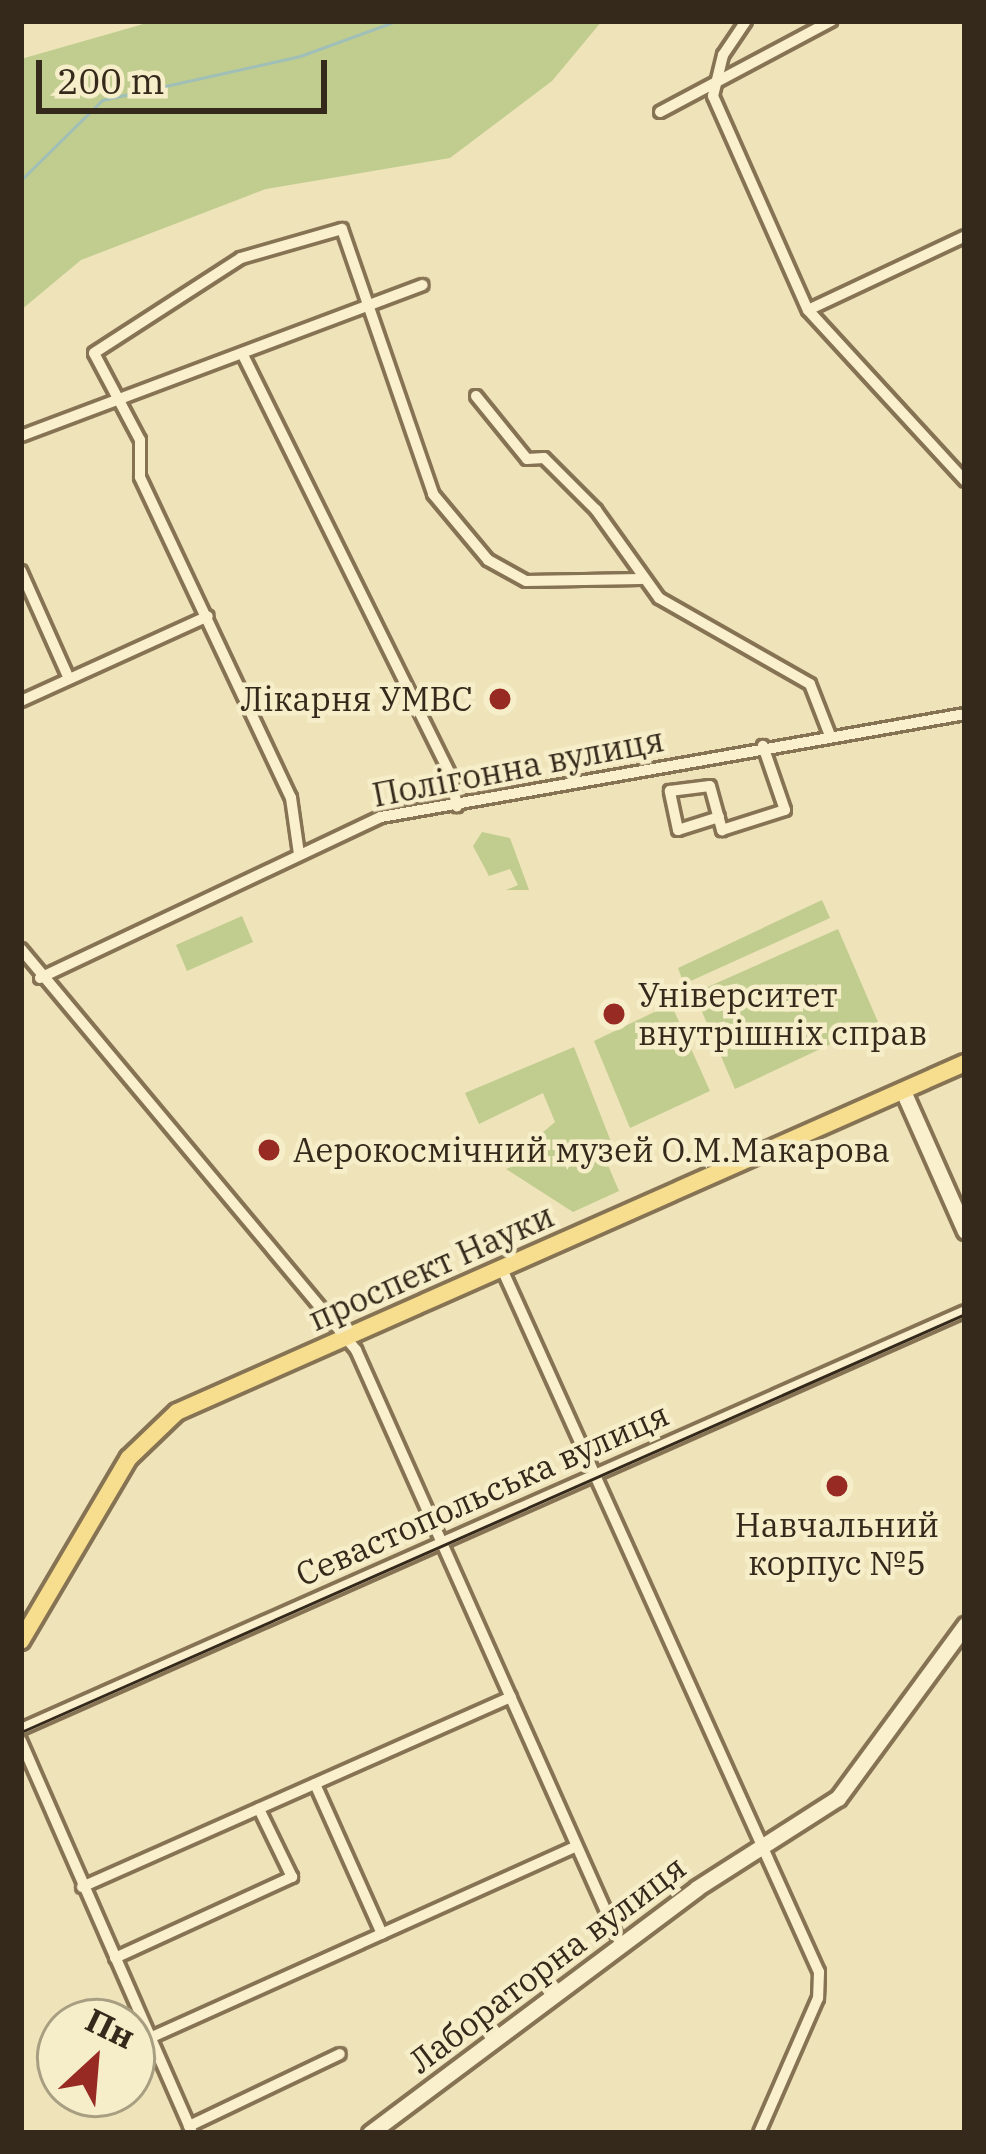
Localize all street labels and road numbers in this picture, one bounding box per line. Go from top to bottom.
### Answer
street label: Полігонна вулиця [369,719,667,815]
street label: проспект Науки [302,1195,560,1339]
street label: Севастопольська вулиця [290,1394,674,1594]
street label: Лабораторна вулиця [401,1847,693,2081]

